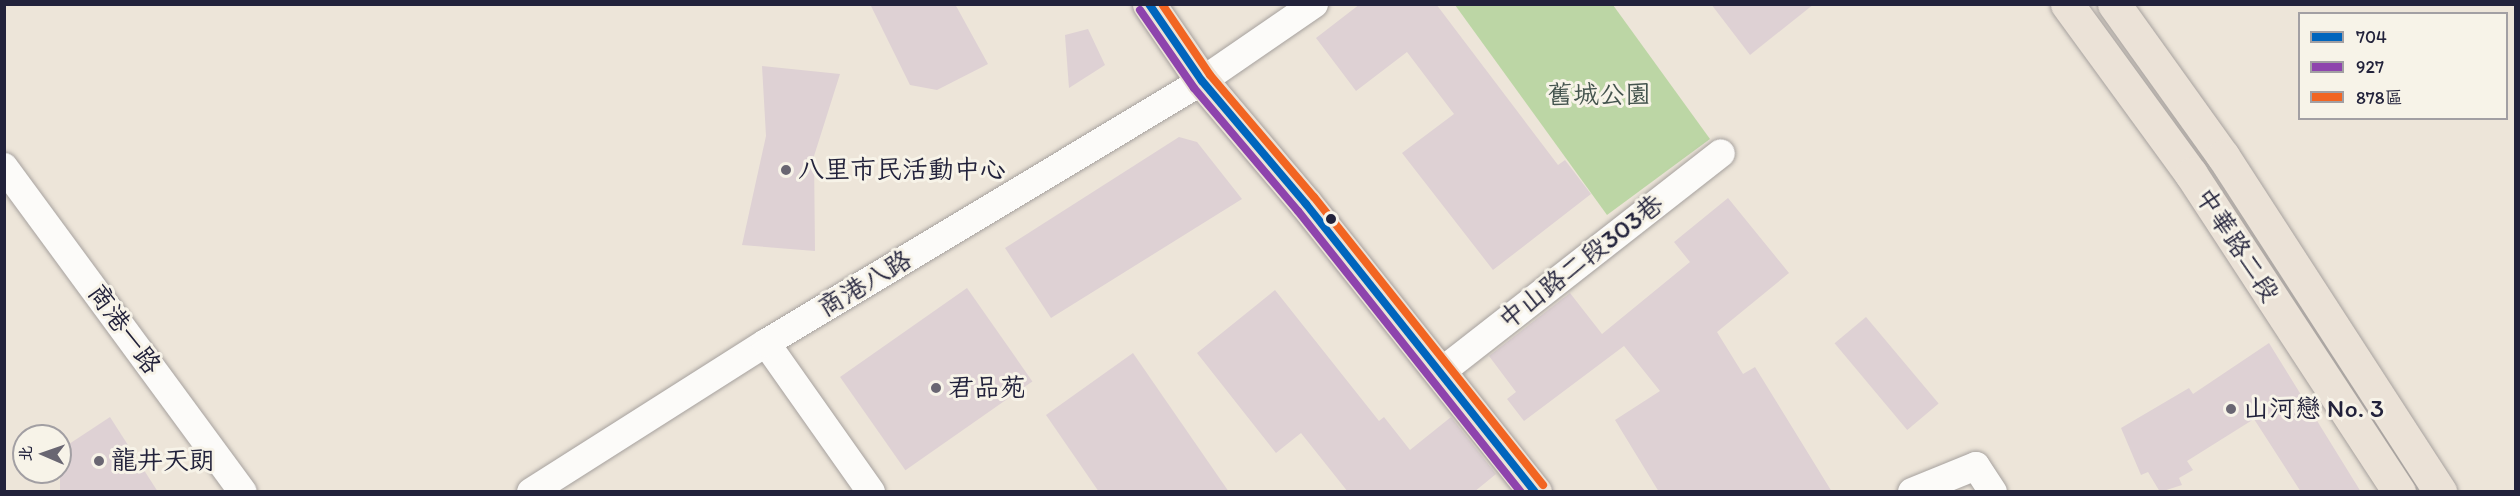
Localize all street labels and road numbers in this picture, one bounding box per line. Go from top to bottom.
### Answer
street label: 中華路二段 [2189,182,2285,308]
street label: 中山路二段303巷 [1492,188,1670,336]
street label: 商港八路 [812,244,918,324]
street label: 商港一路 [81,278,167,380]

